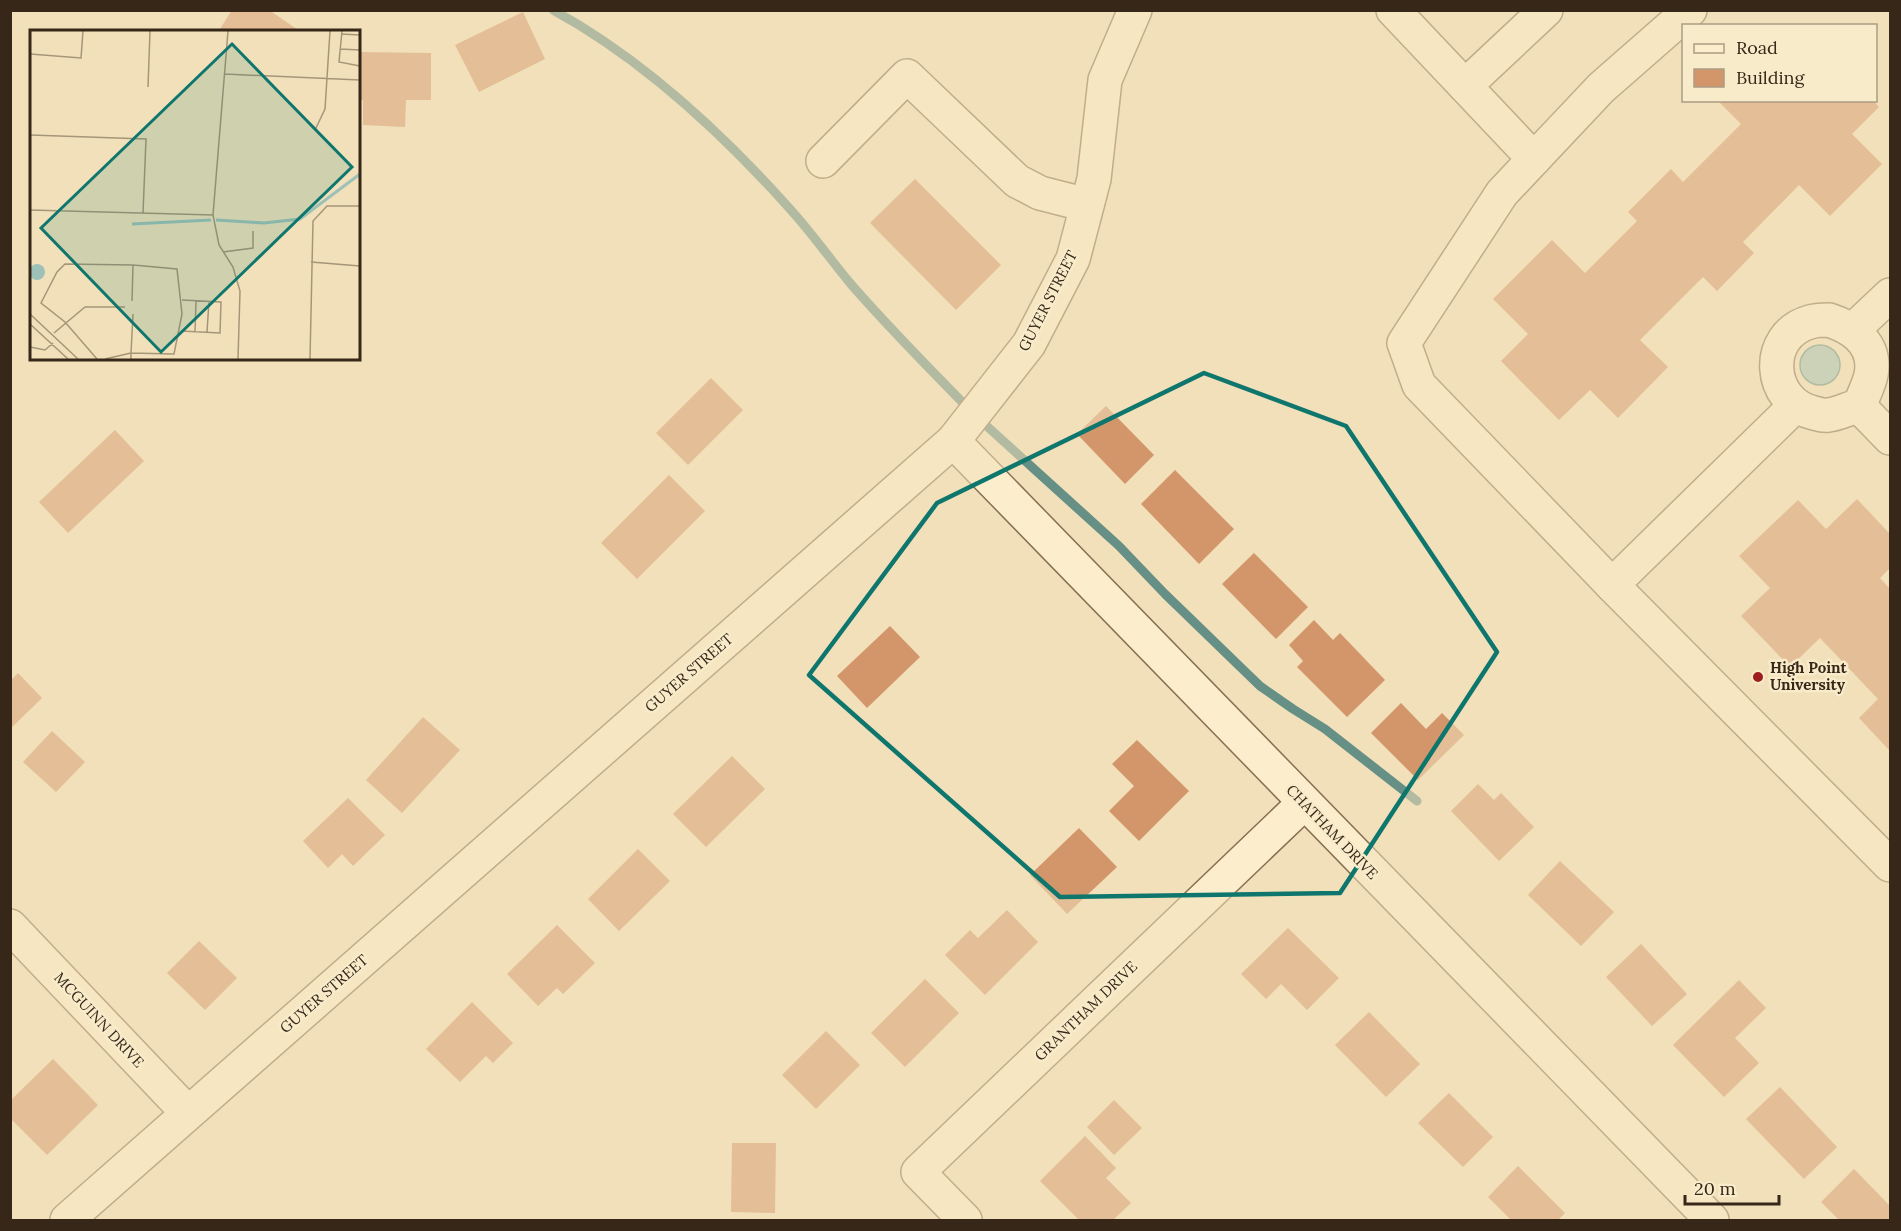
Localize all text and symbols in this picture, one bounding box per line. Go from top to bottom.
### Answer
legend [1682,24,1877,102]
inset map [30,30,360,360]
text: Road [1736,36,1778,59]
text: Building [1736,66,1806,89]
street label: GUYER STREET [1014,247,1081,354]
street label: GUYER STREET [641,629,737,716]
place label: High Point University [1770,658,1848,694]
marker: High Point University [1751,670,1765,684]
street label: CHATHAM DRIVE [1282,780,1382,883]
street label: GUYER STREET [276,950,372,1037]
street label: GRANTHAM DRIVE [1030,957,1141,1065]
street label: MCGUINN DRIVE [50,968,148,1071]
scale bar [1685,1168,1780,1206]
text: 20 m [1694,1177,1736,1200]

